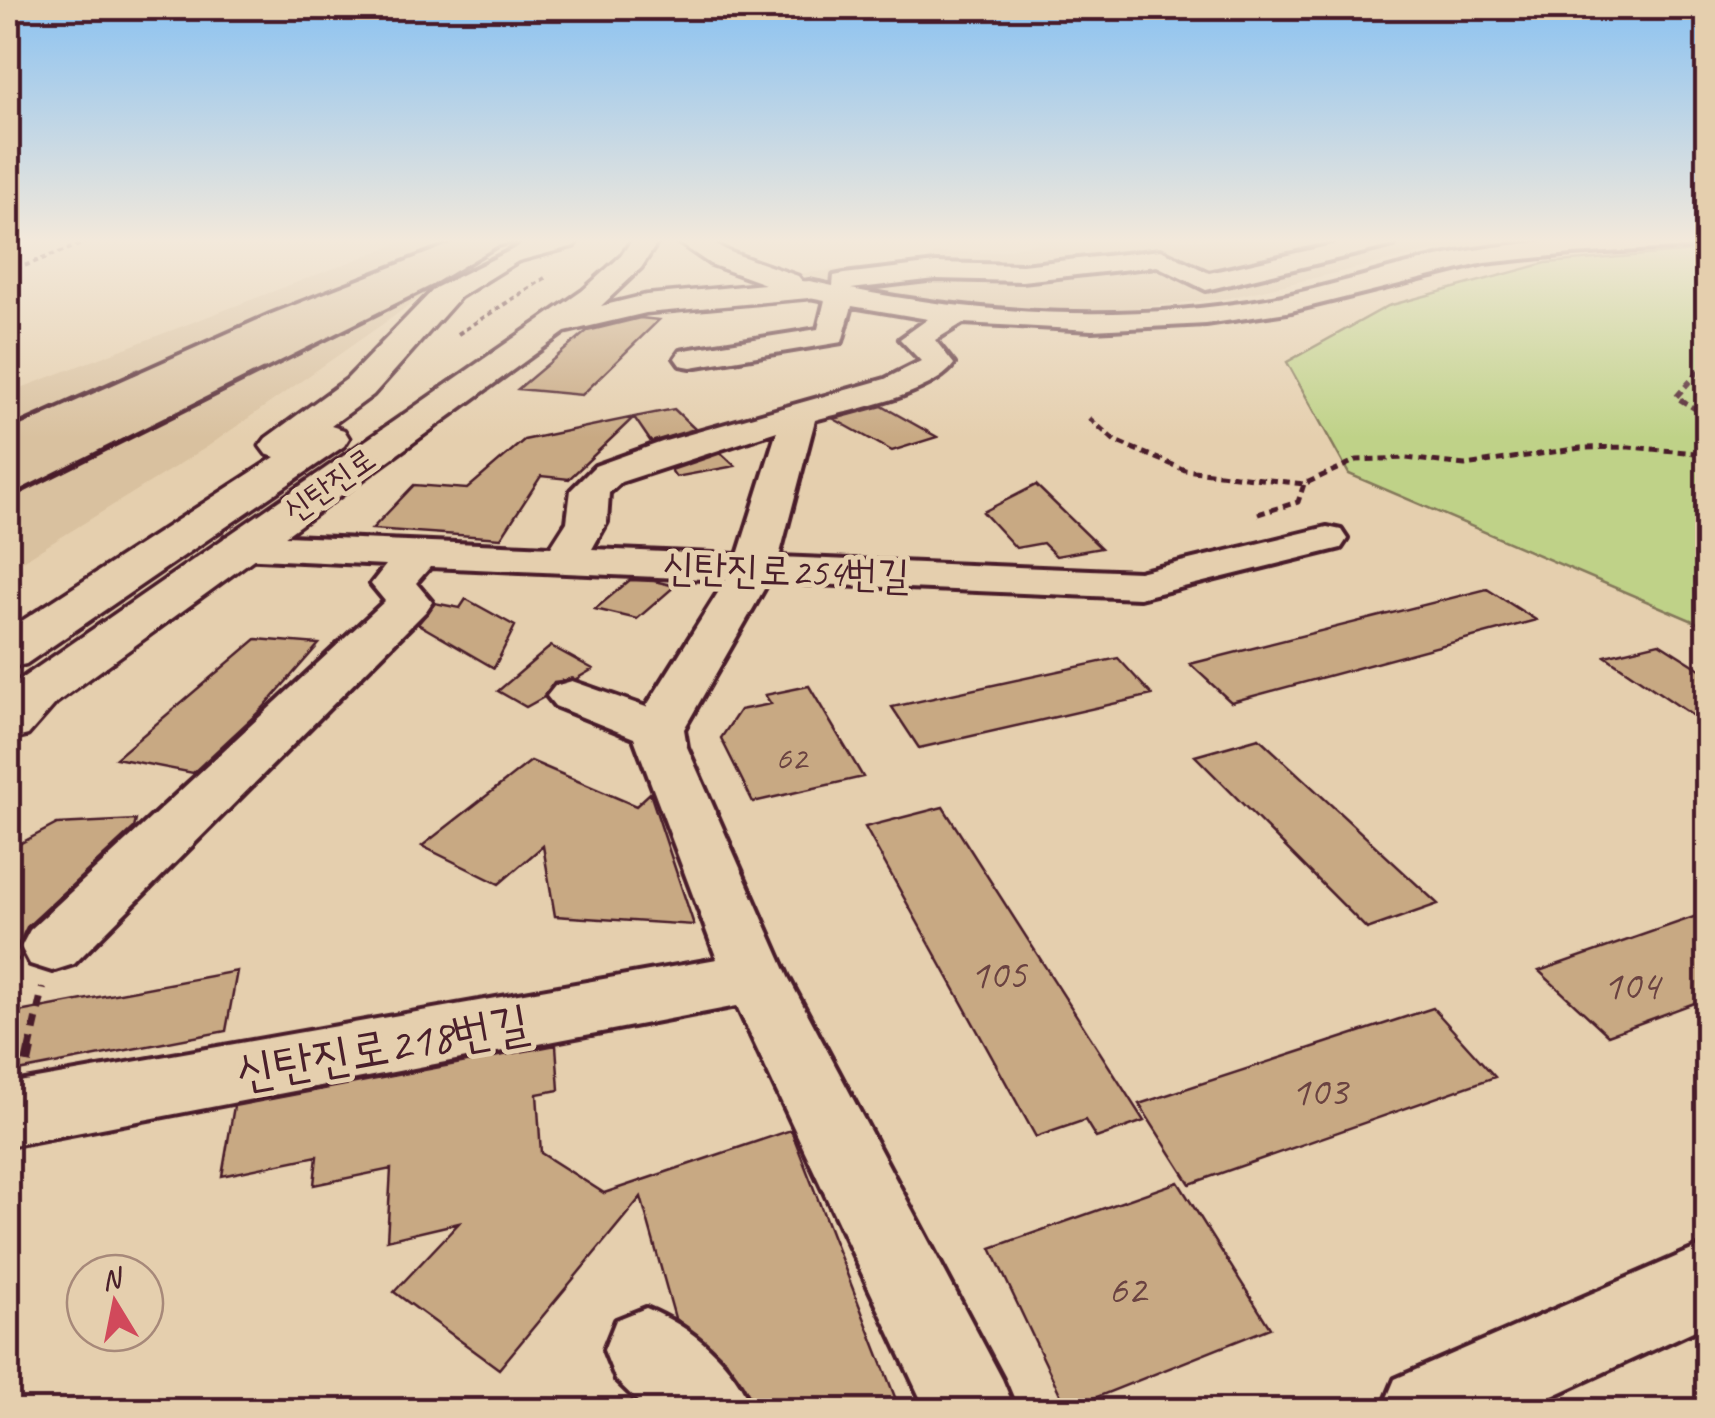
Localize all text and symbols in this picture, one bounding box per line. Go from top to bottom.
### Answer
street label: 신탄진로 [275,438,383,531]
street label: 신탄진로254번길 [662,542,910,600]
house number: 62 [775,735,810,780]
house number: 105 [970,948,1028,1001]
house number: 104 [1603,959,1663,1012]
street label: 신탄진로218번길 [231,992,533,1102]
house number: 103 [1291,1065,1350,1118]
north arrow [65,1253,165,1353]
text: N [99,1259,127,1298]
house number: 62 [1108,1263,1149,1316]

